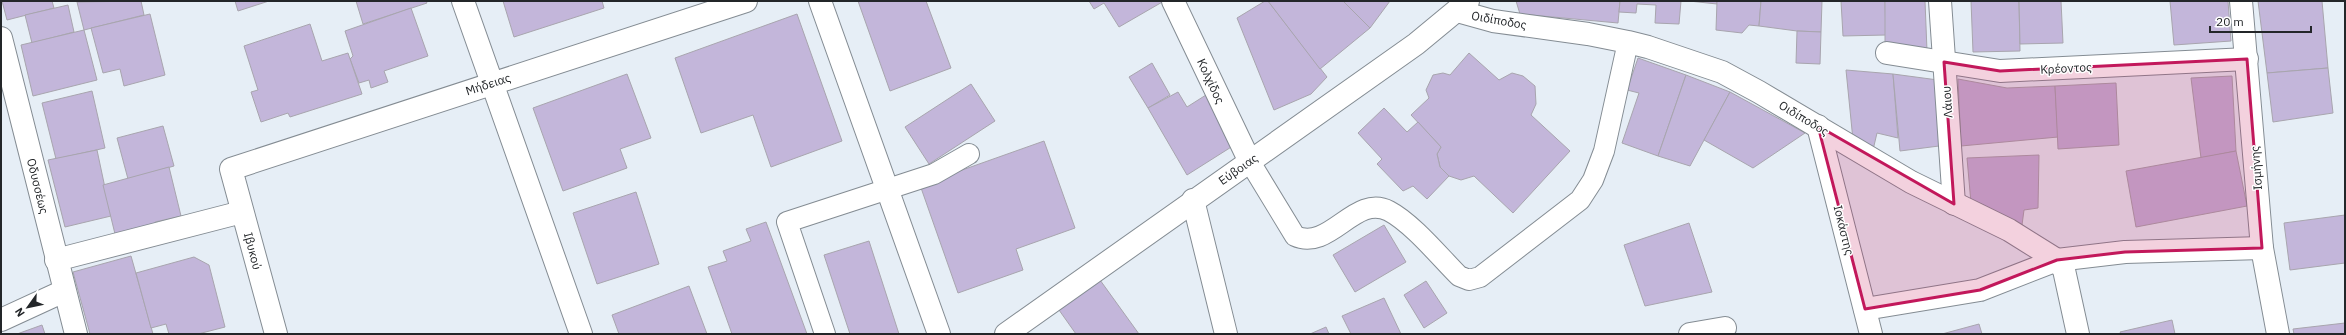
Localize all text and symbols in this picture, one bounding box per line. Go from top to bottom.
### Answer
street label: Οιδίποδος [1470,8,1528,32]
scale bar [2210,8,2311,34]
text: 20 m [2216,14,2244,29]
street label: Κολχίδος [1194,56,1228,106]
street label: Κρέοντος [2040,59,2092,77]
street label: Μήδειας [464,70,513,98]
street label: Λάιου [1938,85,1956,119]
street label: Οιδίποδος [1776,97,1832,139]
street label: Ισμήνης [2247,145,2265,191]
street label: Εύβοιας [1215,150,1261,188]
street label: Οδυσσέως [24,157,52,216]
street label: Ιοκάστης [1831,204,1857,257]
street label: Ιβυκού [241,231,265,271]
north arrow [8,287,48,327]
text: N [12,305,28,320]

